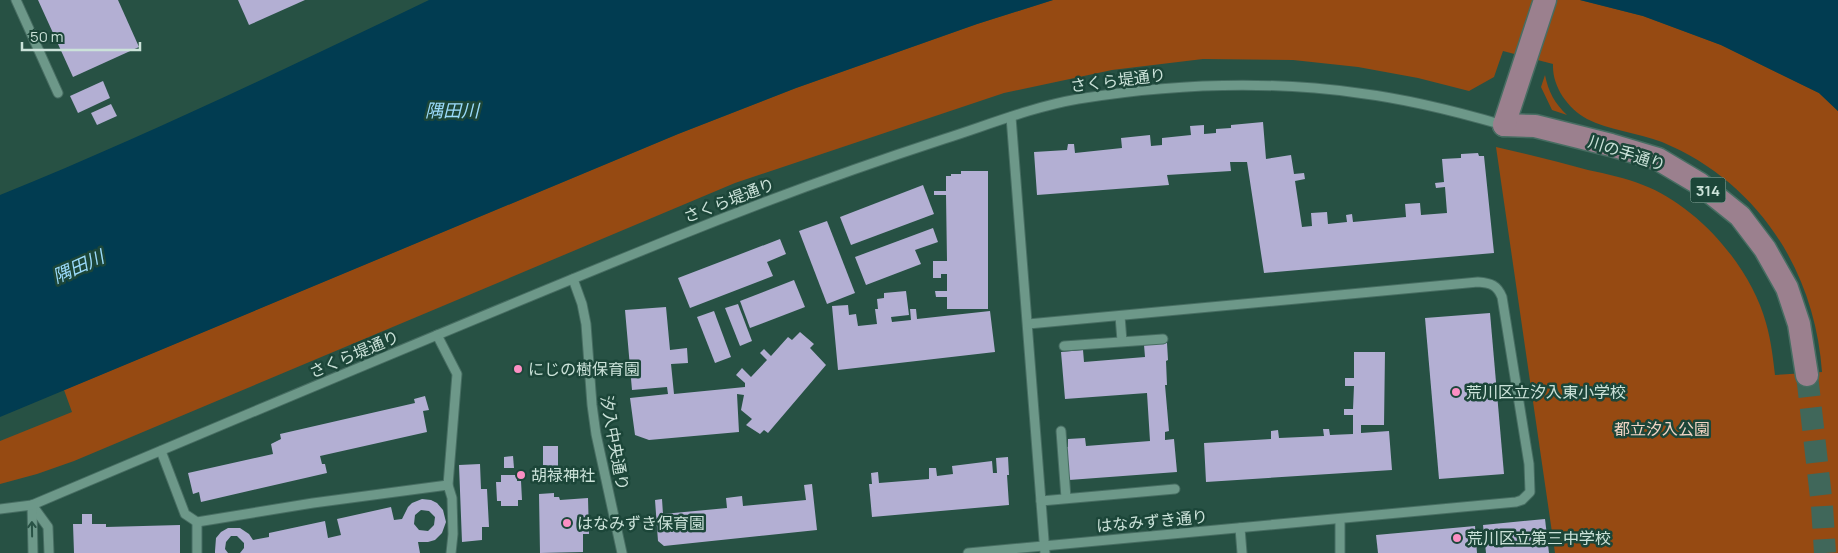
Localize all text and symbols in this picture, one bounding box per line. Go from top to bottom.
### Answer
scale bar [22,20,140,52]
text: 50 m [30,26,64,47]
street label: さくら堤通り [1069,63,1167,97]
water label: 隅田川 [425,98,481,122]
street label: 川の手通り [1586,130,1668,176]
street label: さくら堤通り [680,173,778,227]
road number: 314 [1690,178,1726,202]
water label: 隅田川 [48,243,109,288]
street label: さくら堤通り [306,325,402,383]
place label: にじの樹保育園 [528,358,640,380]
marker: にじの樹保育園 [512,363,524,375]
place label: 荒川区立汐入東小学校 [1466,381,1626,403]
marker: 荒川区立汐入東小学校 [1450,386,1462,398]
street label: 汐入中央通り [596,394,634,492]
park label: 都立汐入公園 [1614,418,1710,440]
place label: 胡禄神社 [531,464,595,486]
marker: 胡禄神社 [515,469,527,481]
street label: はなみずき通り [1095,505,1209,537]
place label: はなみずき保育園 [577,512,705,534]
marker: はなみずき保育園 [561,517,573,529]
one-way arrow [27,521,37,538]
place label: 荒川区立第三中学校 [1467,527,1611,549]
marker: 荒川区立第三中学校 [1451,532,1463,544]

